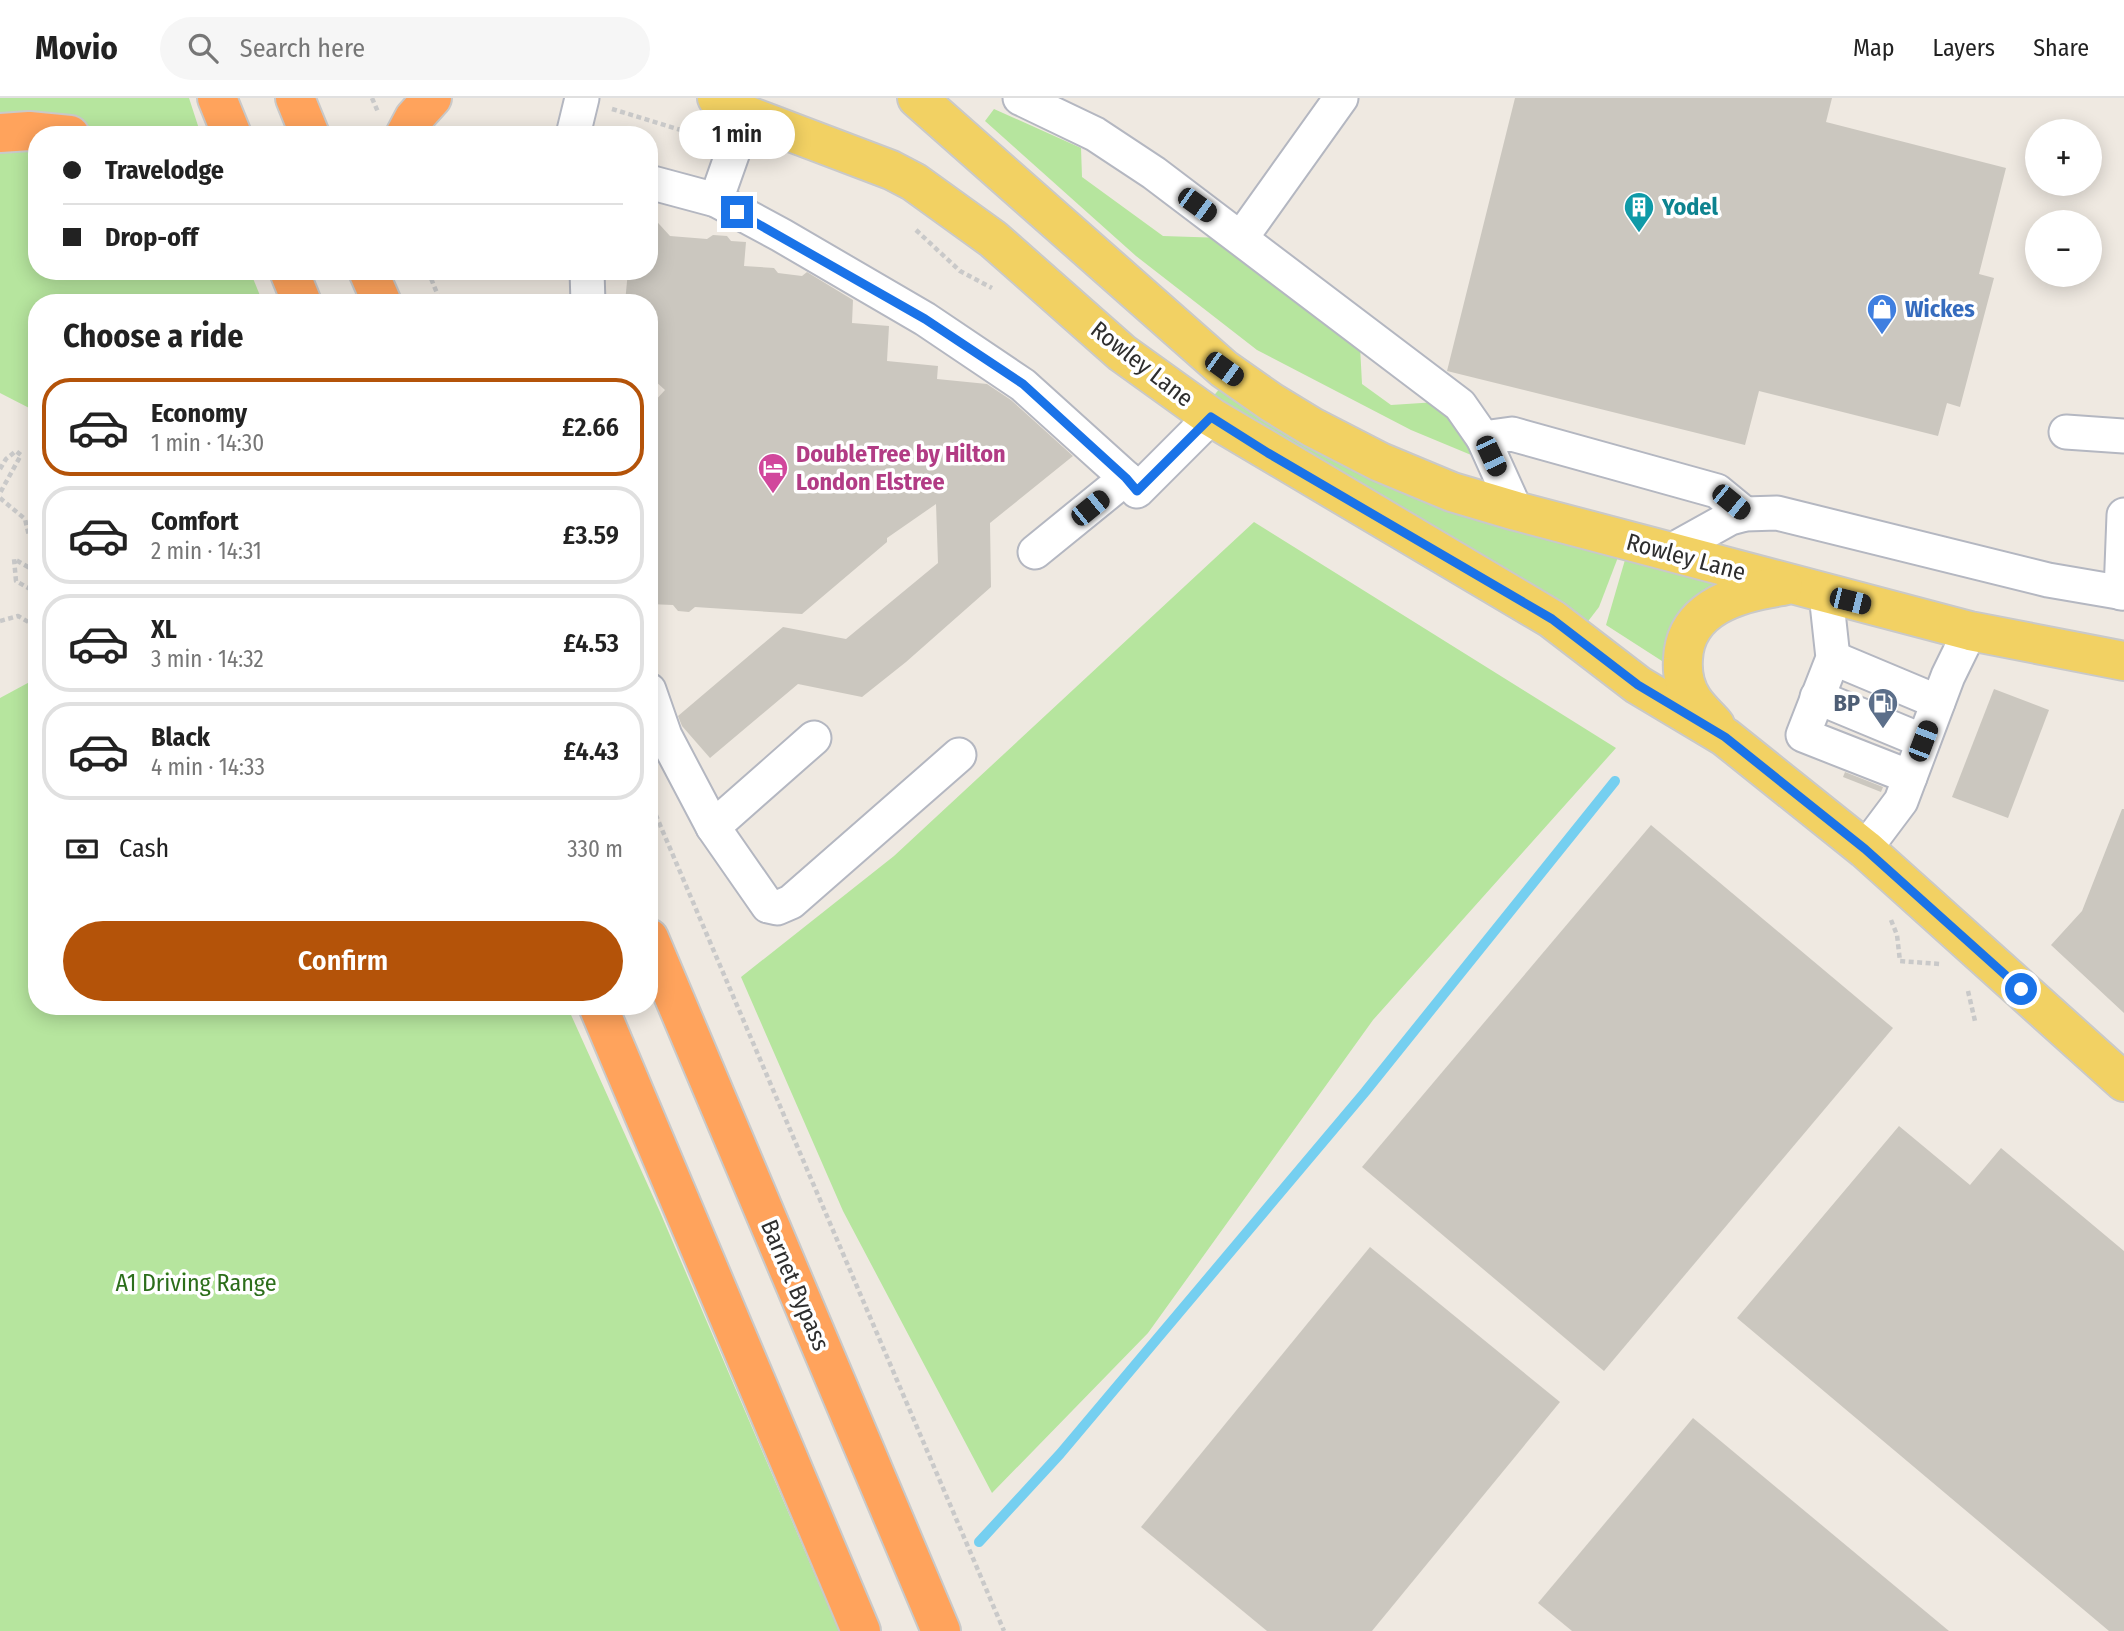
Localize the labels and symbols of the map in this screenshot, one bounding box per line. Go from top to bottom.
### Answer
callout: 1 min [679,110,795,159]
car [1174,184,1221,226]
building icon: Yodel [1622,190,1656,234]
place label: Yodel [1661,193,1718,221]
route end [721,196,753,228]
shop icon: Wickes [1865,292,1899,336]
place label: Wickes [1905,295,1975,323]
street label: Rowley Lane [1085,315,1199,413]
car [1201,348,1248,390]
car [1473,433,1510,479]
place label: DoubleTree by Hilton London Elstree [796,440,1006,496]
hotel icon: DoubleTree by Hilton London Elstree [756,451,790,495]
car [1709,481,1754,523]
car [1068,487,1113,529]
street label: Rowley Lane [1623,528,1749,586]
car [1828,586,1873,616]
fuel station icon: BP [1866,686,1900,730]
place label: BP [1834,689,1860,717]
car [1906,718,1941,764]
route start [2005,973,2037,1005]
street label: Barnet Bypass [755,1215,835,1355]
park label: A1 Driving Range [115,1269,277,1297]

